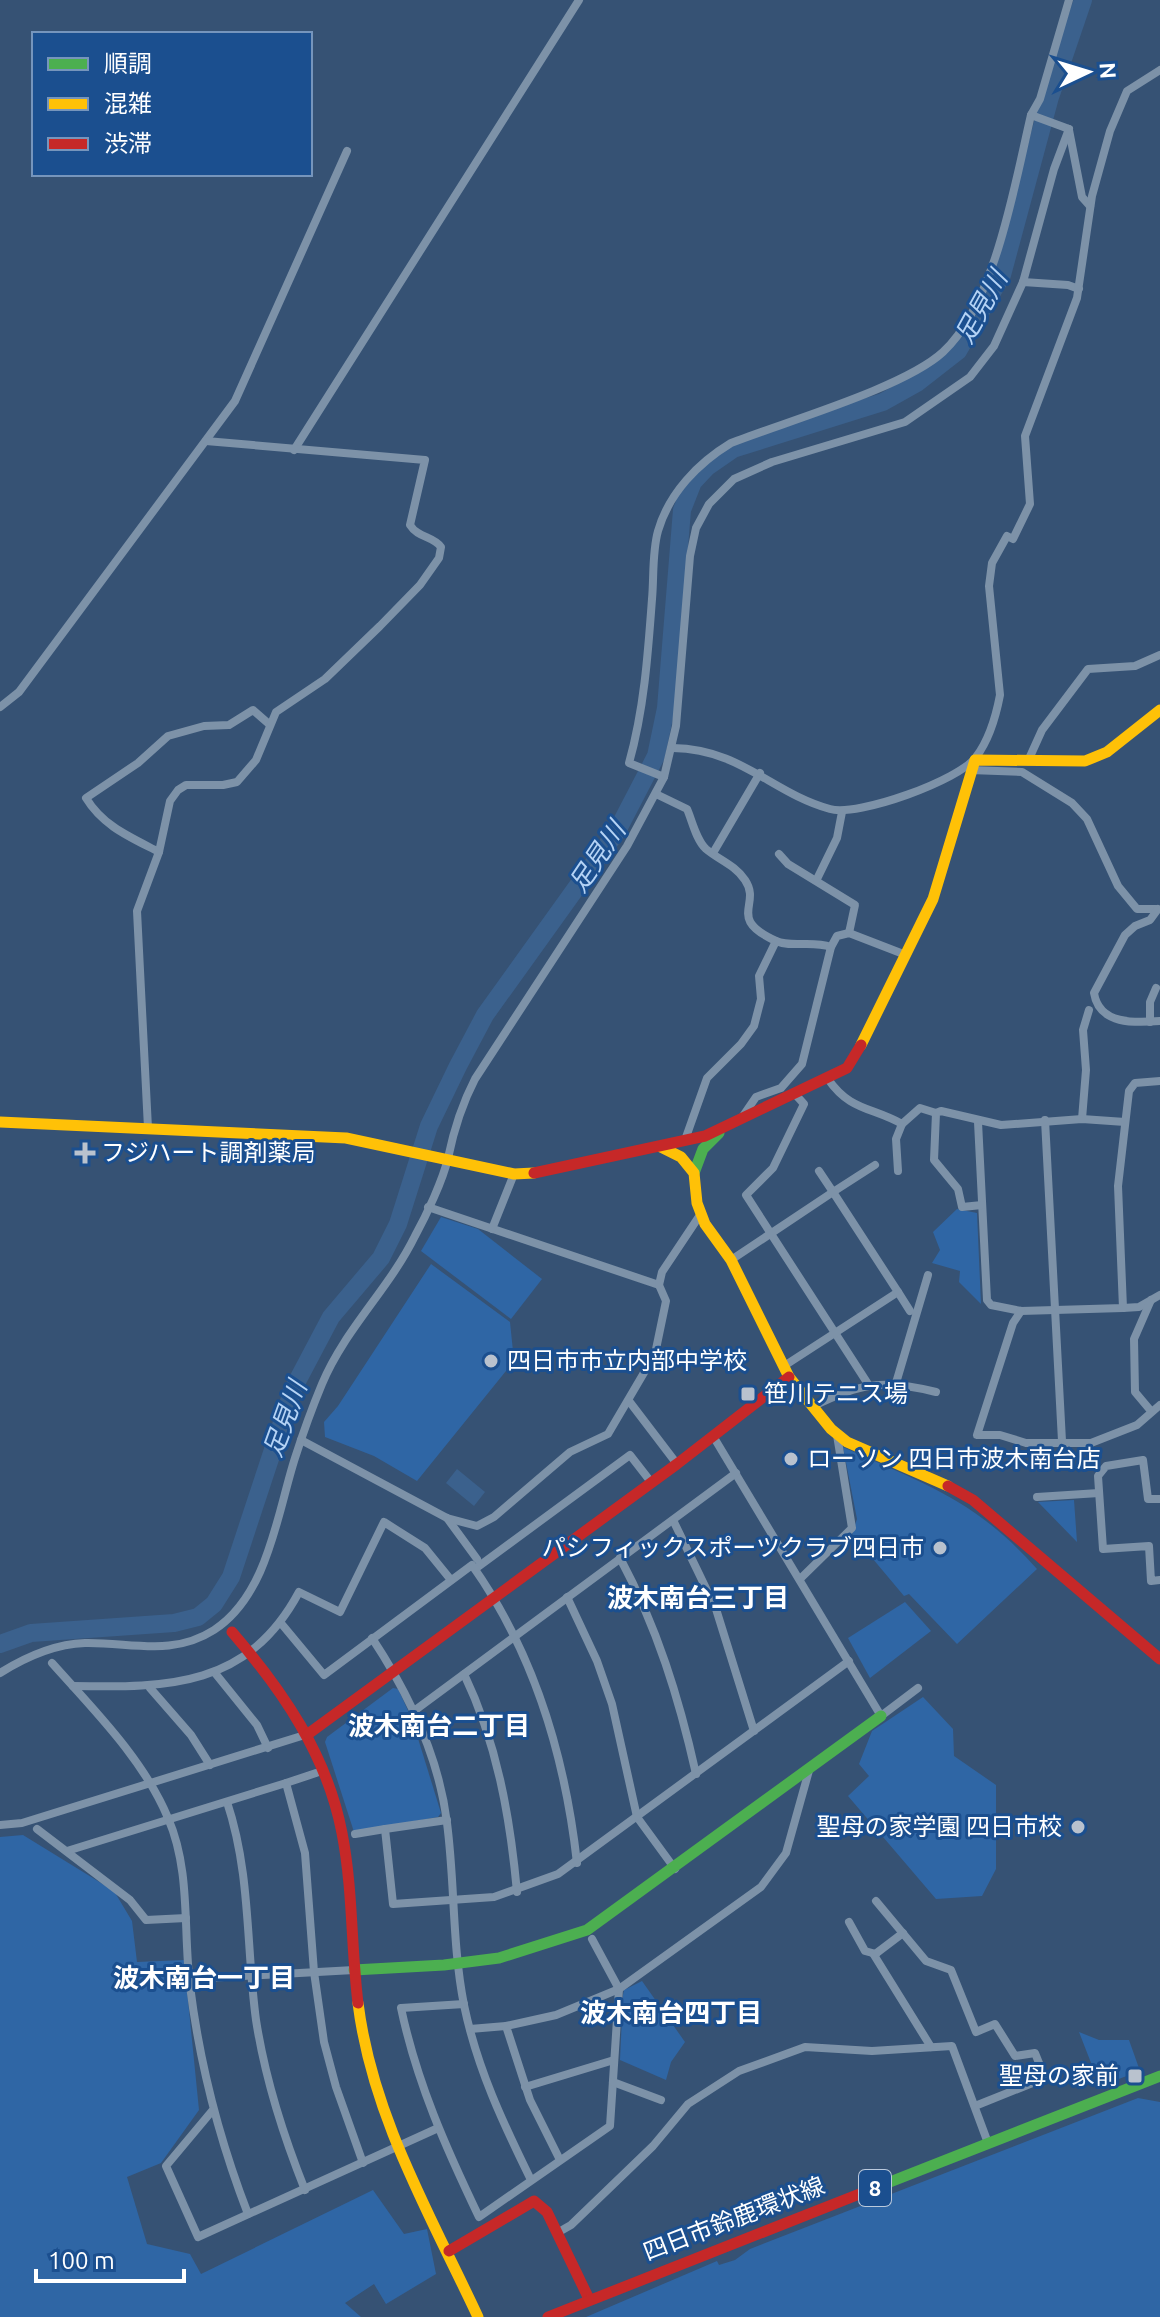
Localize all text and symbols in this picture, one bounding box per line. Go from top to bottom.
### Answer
legend [32,32,312,176]
north arrow [1048,32,1128,112]
text: 順調 [104,50,152,77]
text: N [1095,62,1121,80]
text: 混雑 [104,90,152,117]
text: 渋滞 [104,130,152,157]
water label: 足見川 [949,263,1014,348]
water label: 足見川 [563,814,632,897]
place label: フジハート調剤薬局 [101,1139,316,1166]
marker: フジハート調剤薬局 [76,1144,94,1162]
place label: 四日市市立内部中学校 [507,1347,747,1374]
marker: 四日市市立内部中学校 [482,1352,500,1370]
water label: 足見川 [258,1374,313,1460]
place label: 笹川テニス場 [764,1380,908,1407]
marker: 笹川テニス場 [739,1385,757,1403]
place label: ローソン 四日市波木南台店 [807,1445,1101,1472]
marker: ローソン 四日市波木南台店 [782,1450,800,1468]
place label: パシフィックスポーツクラブ四日市 [542,1534,924,1561]
marker: パシフィックスポーツクラブ四日市 [931,1539,949,1557]
district label: 波木南台三丁目 [607,1583,789,1612]
district label: 波木南台二丁目 [348,1711,530,1740]
place label: 聖母の家学園 四日市校 [817,1813,1062,1840]
marker: 聖母の家学園 四日市校 [1069,1818,1087,1836]
district label: 波木南台一丁目 [113,1963,295,1992]
district label: 波木南台四丁目 [580,1998,762,2027]
place label: 聖母の家前 [999,2062,1119,2089]
marker: 聖母の家前 [1126,2067,1144,2085]
road number: 8 [859,2170,891,2206]
street label: 四日市鈴鹿環状線 [639,2172,828,2266]
scale bar [36,2233,184,2283]
text: 100 m [48,2247,115,2274]

